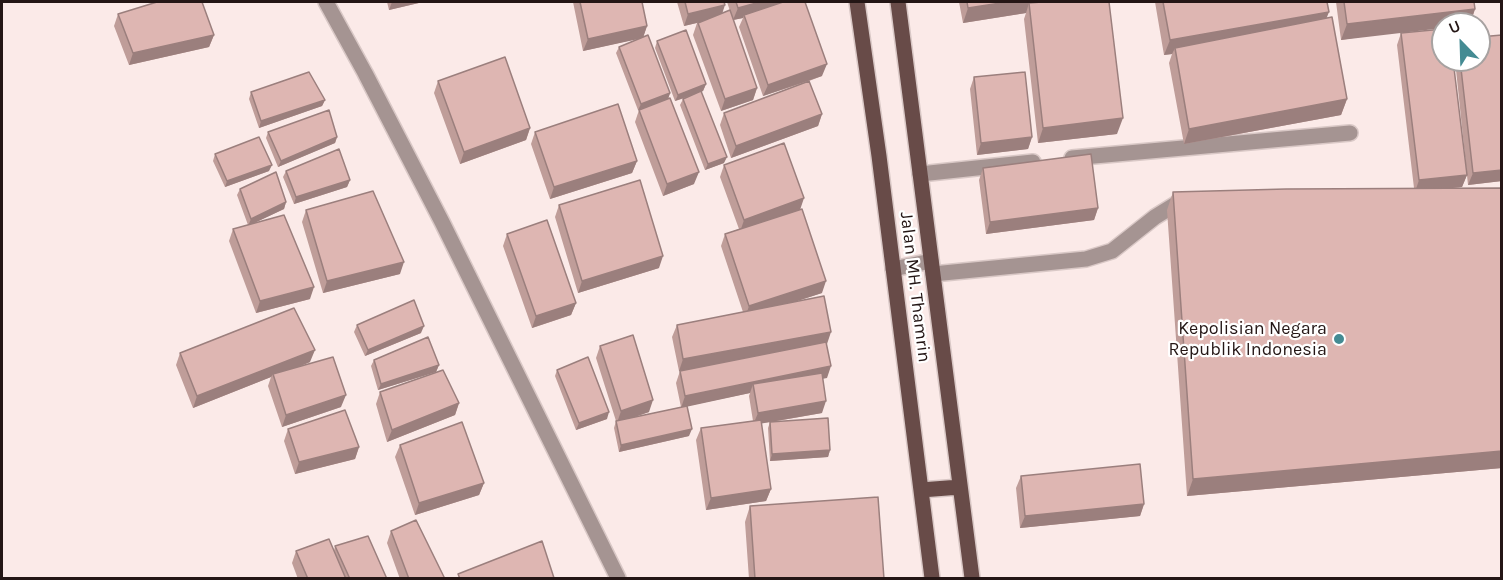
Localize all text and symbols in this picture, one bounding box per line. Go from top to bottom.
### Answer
north arrow [1431,12,1491,72]
text: U [1446,16,1463,38]
street label: Jalan MH. Thamrin [895,211,935,363]
place label: Kepolisian Negara Republik Indonesia [1169,318,1327,360]
marker: Kepolisian Negara Republik Indonesia [1332,332,1346,346]

